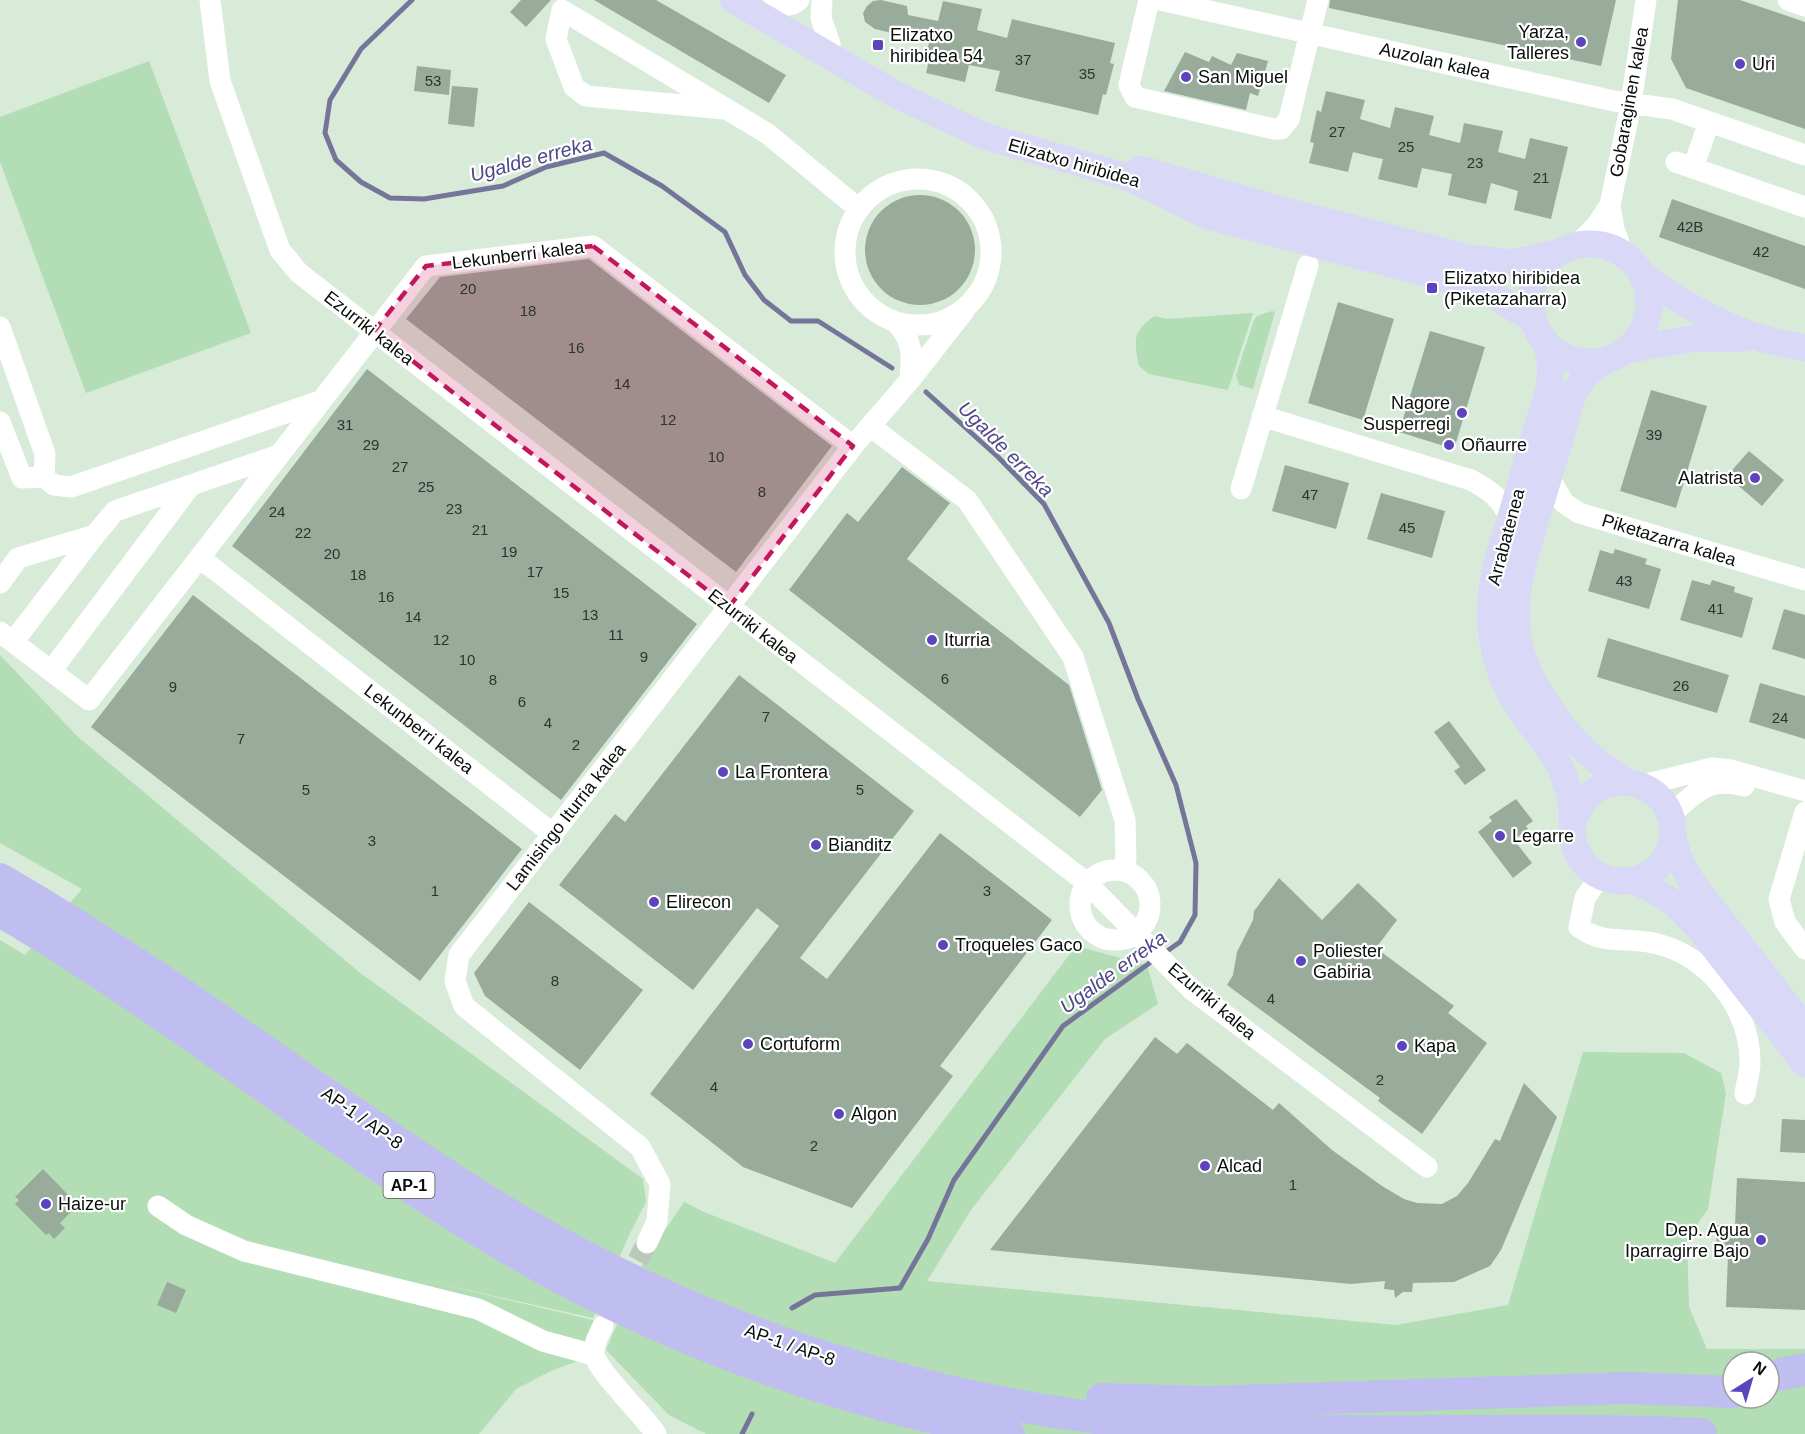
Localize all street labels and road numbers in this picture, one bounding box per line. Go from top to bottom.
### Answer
street label: Gobaraginen kalea [1606,24,1652,179]
street label: Auzolan kalea [1378,39,1493,84]
street label: Elizatxo hiribidea [1006,135,1143,192]
street label: Lekunberri kalea [451,237,586,273]
street label: Ezurriki kalea [320,287,418,370]
street label: Arrabatenea [1484,486,1529,587]
street label: Piketazarra kalea [1600,510,1739,570]
street label: Ezurriki kalea [704,585,802,668]
street label: Lekunberri kalea [360,680,478,778]
street label: Lamisingo Iturria kalea [502,739,630,895]
street label: Ezurriki kalea [1164,959,1261,1044]
street label: AP-1 / AP-8 [318,1083,406,1153]
road number: AP-1 [384,1172,434,1198]
street label: AP-1 / AP-8 [742,1320,838,1370]

